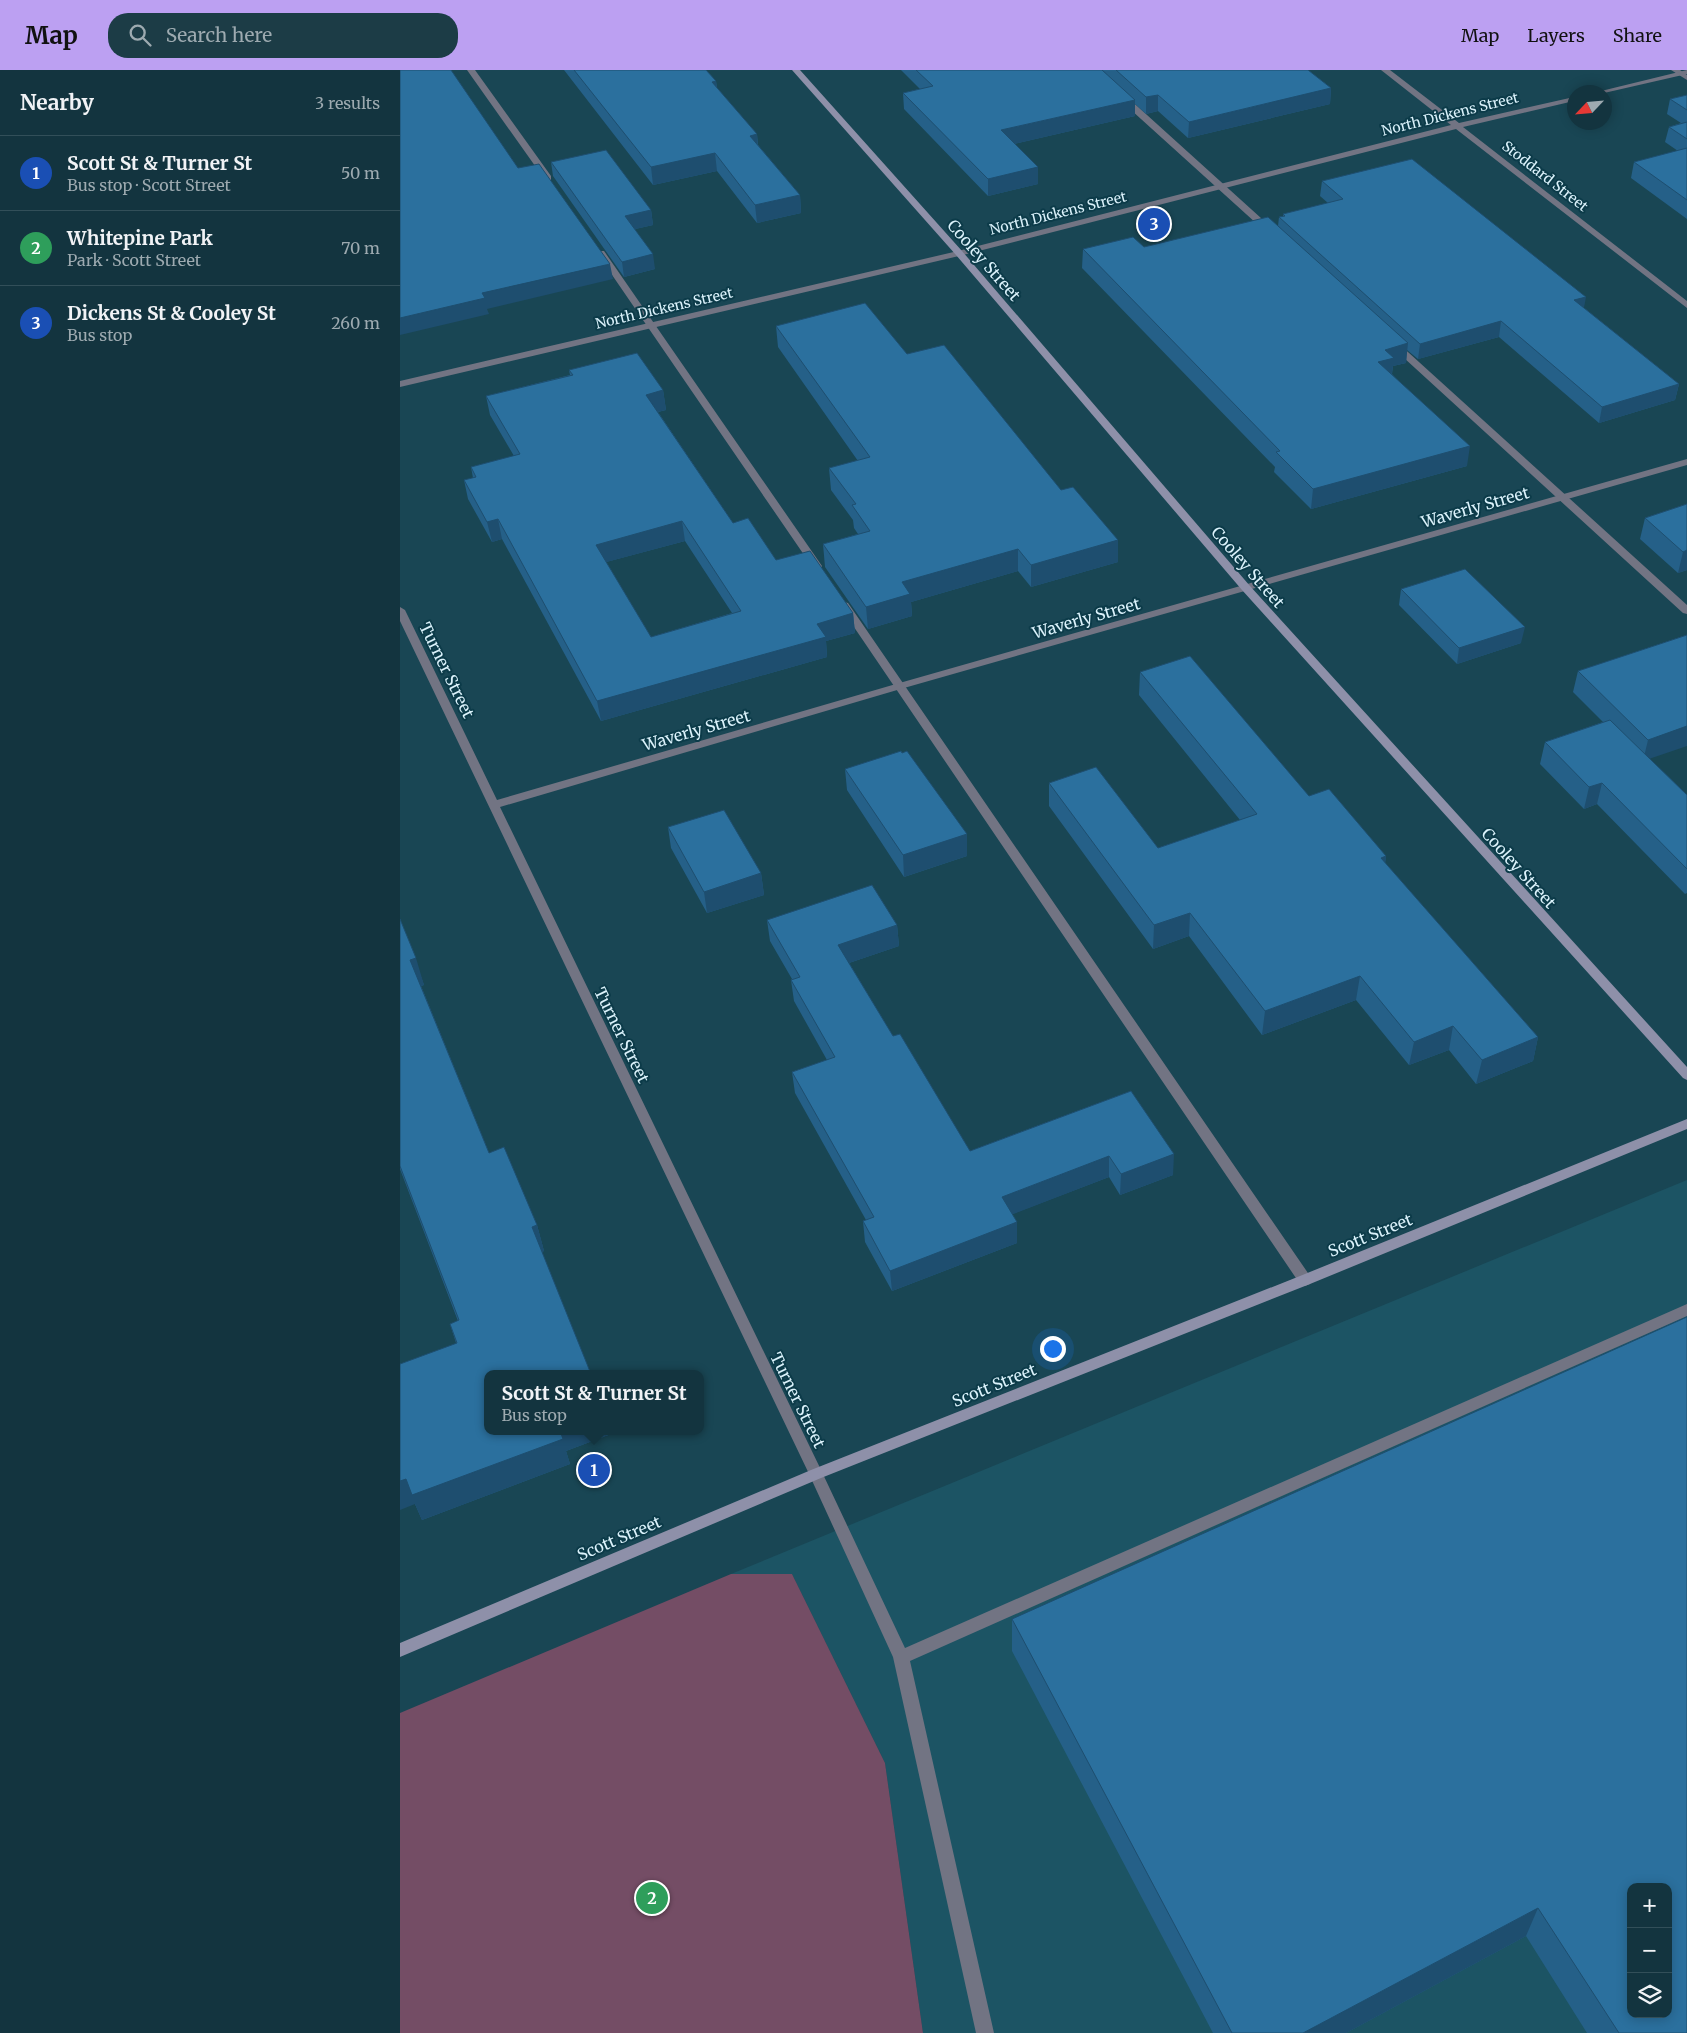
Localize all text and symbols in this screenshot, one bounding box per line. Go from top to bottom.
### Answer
search box [108,13,458,58]
text: Map [25,20,78,51]
icon: search [126,21,154,49]
text: Search here [166,23,272,47]
text: Map [1461,24,1499,47]
text: Layers [1527,24,1585,47]
text: Share [1613,24,1662,47]
north arrow [1567,85,1612,130]
street label: North Dickens Street [1380,88,1521,140]
text: Nearby [20,89,94,116]
text: 3 results [315,93,380,113]
street label: Stoddard Street [1498,137,1592,215]
text: Scott St & Turner St [67,151,252,175]
text: 1 [32,163,40,183]
text: 50 m [341,163,380,183]
text: Bus stop · Scott Street [67,175,231,195]
street label: North Dickens Street [988,187,1129,239]
pin: 3 [1138,205,1170,243]
street label: Cooley Street [943,215,1025,305]
text: Whitepine Park [67,226,213,250]
text: 2 [31,238,41,258]
text: 70 m [341,238,380,258]
text: Park · Scott Street [67,250,201,270]
street label: North Dickens Street [594,283,735,333]
text: Dickens St & Cooley St [67,301,276,325]
text: 3 [31,313,41,333]
text: 260 m [331,313,380,333]
text: Bus stop [67,325,132,345]
street label: Waverly Street [1418,482,1532,532]
street label: Cooley Street [1207,522,1289,612]
street label: Waverly Street [1029,593,1143,643]
street label: Turner Street [415,619,479,722]
street label: Waverly Street [639,705,753,755]
street label: Cooley Street [1478,824,1561,913]
street label: Turner Street [590,984,654,1087]
street label: Scott Street [1325,1209,1416,1261]
your location [1040,1336,1066,1362]
street label: Turner Street [766,1349,830,1452]
street label: Scott Street [949,1359,1040,1411]
popup [484,1370,704,1435]
text: Scott St & Turner St [501,1381,687,1405]
text: Bus stop [501,1405,567,1425]
pin: 1 [578,1451,610,1489]
street label: Scott Street [574,1511,665,1565]
pin: 2 [636,1879,668,1917]
map controls [1627,1883,1672,2018]
button: + [1627,1883,1672,1928]
button: − [1627,1928,1672,1973]
button: layers [1627,1973,1672,2018]

